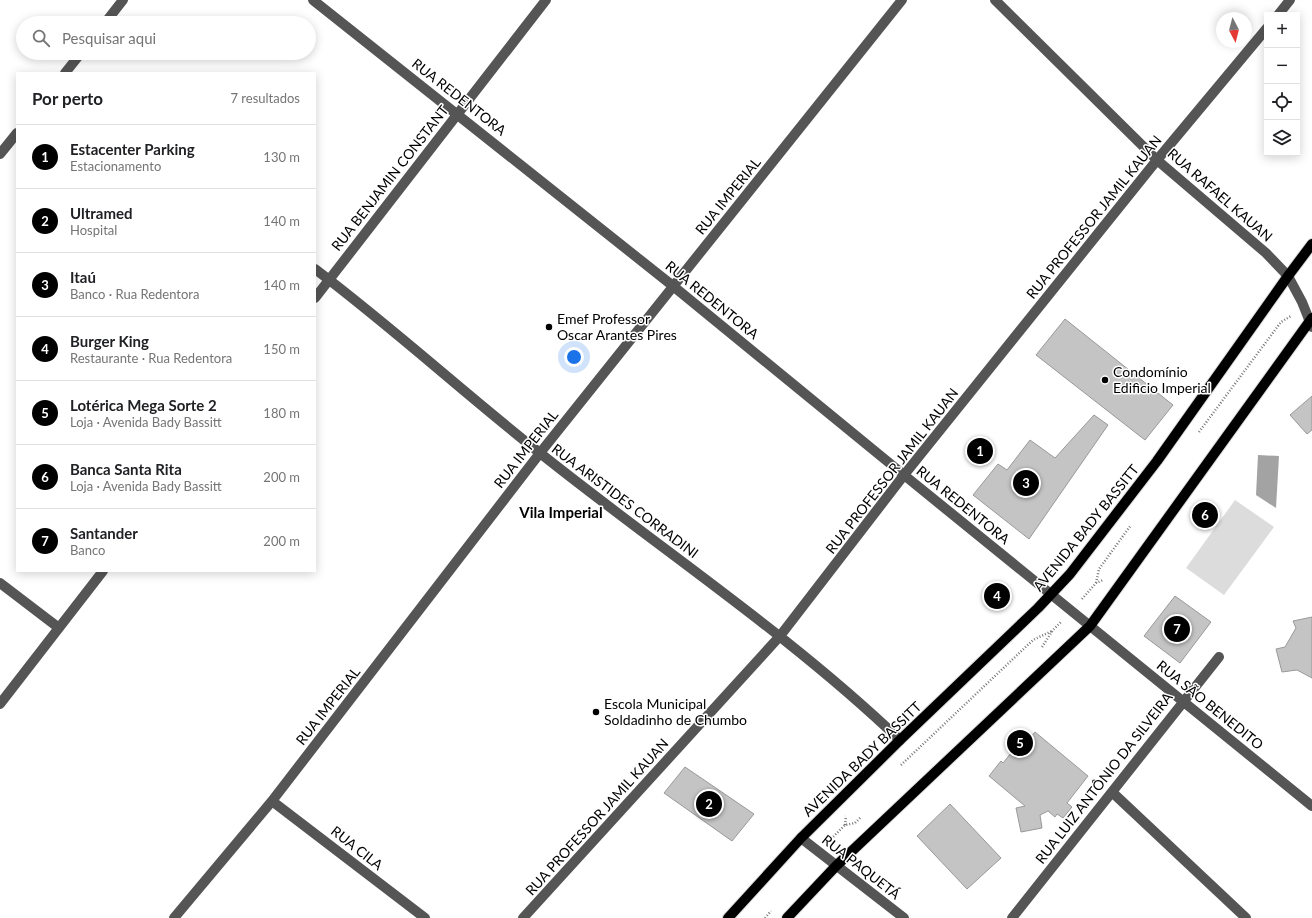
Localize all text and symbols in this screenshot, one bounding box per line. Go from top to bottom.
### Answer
north arrow [1216,12,1252,48]
map controls [1264,12,1300,156]
button: + [1264,12,1300,48]
search box [16,16,316,60]
icon: search [30,27,52,49]
text: Pesquisar aqui [62,29,156,47]
button: − [1264,48,1300,84]
street label: RUA REDENTORA [409,55,510,139]
button: locate [1264,84,1300,120]
text: Por perto [32,88,103,109]
text: 7 resultados [230,90,300,106]
street label: RUA BENJAMIN CONSTANT [327,101,452,254]
button: layers [1264,120,1300,156]
street label: RUA PROFESSOR JAMIL KAUAN [1022,132,1165,302]
text: Estacenter Parking [70,140,195,158]
street label: RUA RAFAEL KAUAN [1164,144,1276,245]
text: 1 [41,149,49,165]
text: 130 m [263,149,300,165]
street label: RUA IMPERIAL [691,154,764,238]
text: Estacionamento [70,158,161,174]
text: Ultramed [70,204,133,222]
text: 2 [41,213,49,229]
text: 140 m [263,213,300,229]
text: Hospital [70,222,117,238]
street label: RUA REDENTORA [662,257,763,343]
text: Itaú [70,268,96,286]
text: 3 [41,277,49,293]
text: 140 m [263,277,300,293]
text: Banco · Rua Redentora [70,286,199,302]
place label: Emef Professor Oscar Arantes Pires [557,310,677,343]
marker: Emef Professor Oscar Arantes Pires [544,322,554,332]
text: Burger King [70,332,149,350]
text: 4 [41,341,49,357]
text: 150 m [263,341,300,357]
your location [564,347,584,367]
text: Restaurante · Rua Redentora [70,350,232,366]
place label: Condomínio Edifìcio Imperial [1113,363,1211,396]
marker: Condomínio Edifìcio Imperial [1100,375,1110,385]
street label: RUA PROFESSOR JAMIL KAUAN [822,385,962,557]
text: Lotérica Mega Sorte 2 [70,396,217,414]
text: 5 [41,405,49,421]
text: 180 m [263,405,300,421]
street label: RUA IMPERIAL [490,406,561,491]
text: Loja · Avenida Bady Bassitt [70,414,222,430]
pin: 1 [967,436,993,466]
street label: RUA ARISTIDES CORRADINI [549,440,702,561]
text: Banca Santa Rita [70,460,182,478]
street label: AVENIDA BADY BASSITT [1029,460,1142,594]
street label: RUA REDENTORA [913,462,1014,548]
pin: 3 [1013,468,1039,498]
text: 6 [41,469,49,485]
text: 200 m [263,469,300,485]
text: Loja · Avenida Bady Bassitt [70,478,222,494]
pin: 6 [1192,500,1218,530]
district label: Vila Imperial [518,503,603,521]
text: Santander [70,524,138,542]
text: 7 [41,533,49,549]
text: 200 m [263,533,300,549]
text: Banco [70,542,105,558]
pin: 4 [984,581,1010,611]
pin: 7 [1164,614,1190,644]
street label: RUA SÃO BENEDITO [1154,656,1267,753]
street label: RUA IMPERIAL [292,663,363,748]
street label: RUA LUIZ ANTÔNIO DA SILVEIRA [1031,688,1176,867]
place label: Escola Municipal Soldadinho de Chumbo [604,695,747,728]
street label: AVENIDA BADY BASSITT [799,697,925,820]
marker: Escola Municipal Soldadinho de Chumbo [591,707,601,717]
pin: 5 [1007,728,1033,758]
street label: RUA PROFESSOR JAMIL KAUAN [522,735,672,899]
pin: 2 [696,789,722,819]
street label: RUA CILA [328,822,387,873]
street label: RUA PAQUETÁ [819,831,904,903]

